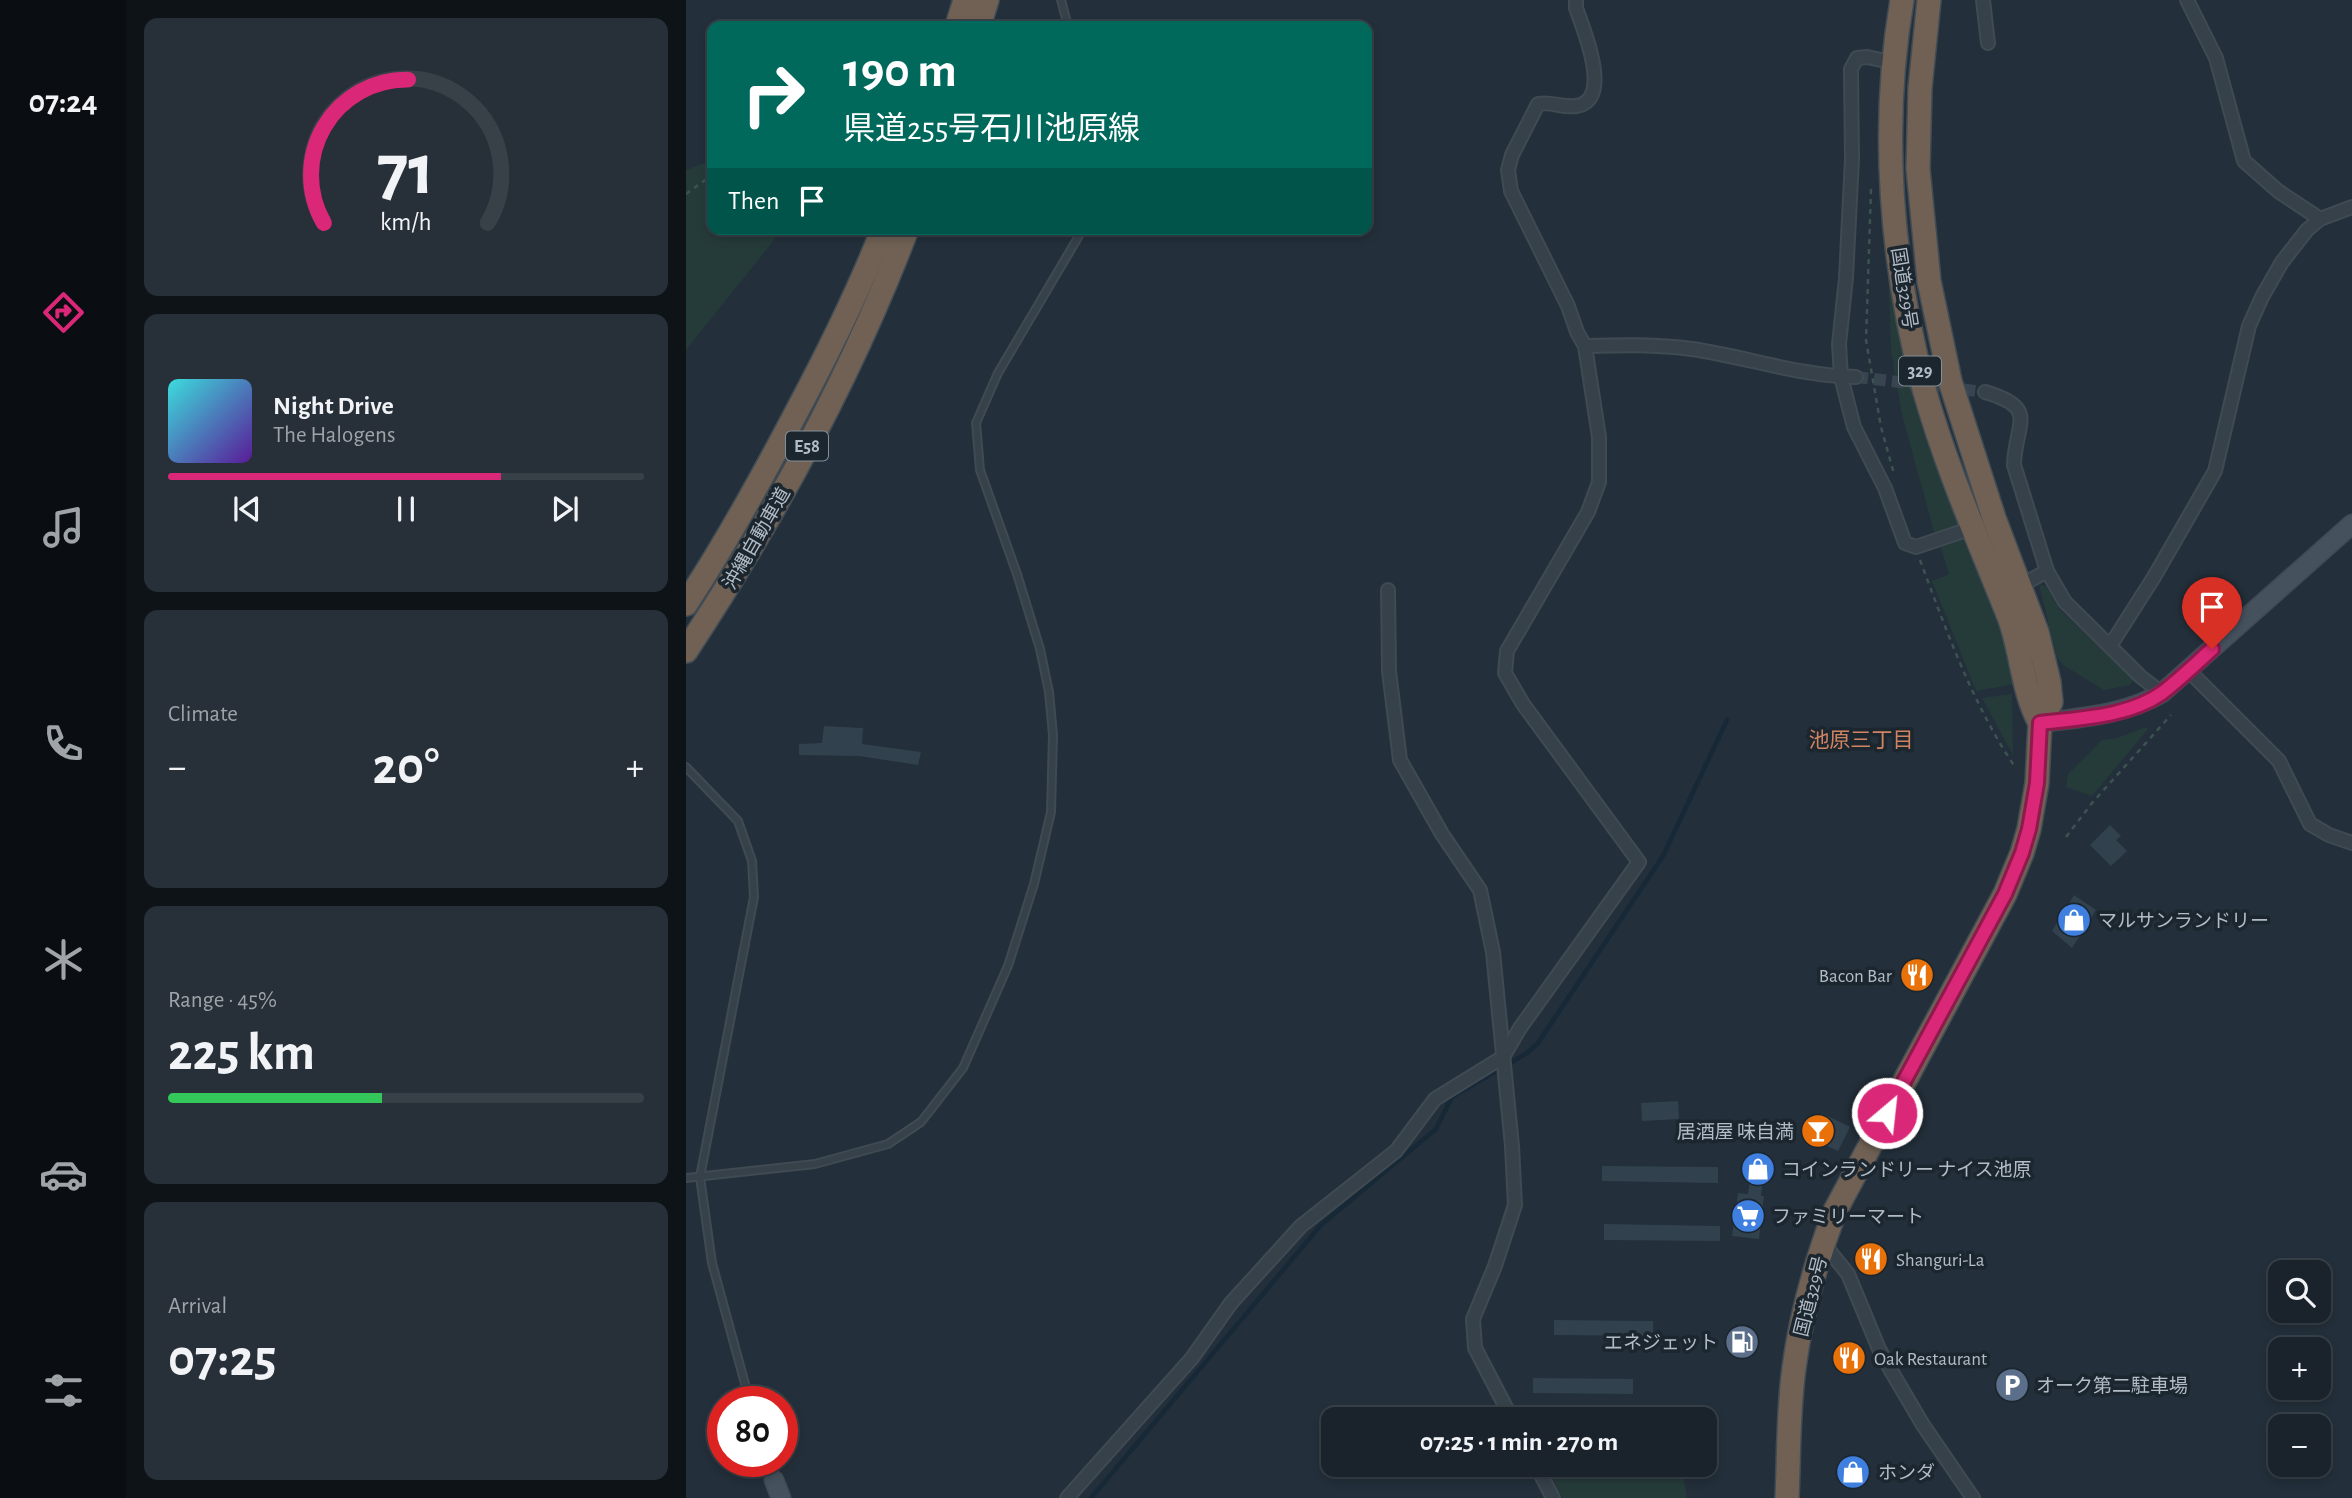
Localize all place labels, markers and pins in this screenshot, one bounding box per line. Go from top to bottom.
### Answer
pin [2182,577,2242,649]
shop icon: マルサンランドリー [2055,901,2093,939]
place label: マルサンランドリー [2098,912,2269,931]
restaurant icon: Bacon Bar [1898,956,1936,994]
place label: Bacon Bar [1819,967,1892,986]
bar icon: 居酒屋 味自満 [1799,1112,1837,1150]
place label: 居酒屋 味自満 [1677,1122,1794,1142]
shop icon: コインランドリー ナイス池原 [1739,1150,1777,1188]
place label: コインランドリー ナイス池原 [1782,1160,2032,1180]
supermarket icon: ファミリーマート [1729,1197,1767,1235]
place label: ファミリーマート [1772,1208,1924,1227]
restaurant icon: Shanguri-La [1852,1240,1890,1278]
place label: Shanguri-La [1896,1251,1985,1270]
fuel station icon: エネジェット [1723,1323,1761,1361]
place label: エネジェット [1604,1333,1718,1353]
restaurant icon: Oak Restaurant [1830,1339,1868,1377]
place label: Oak Restaurant [1874,1350,1987,1369]
parking icon: オーク第二駐車場 [1993,1366,2031,1404]
place label: オーク第二駐車場 [2036,1375,2188,1396]
shop icon: ホンダ [1834,1453,1872,1491]
place label: ホンダ [1878,1462,1935,1483]

